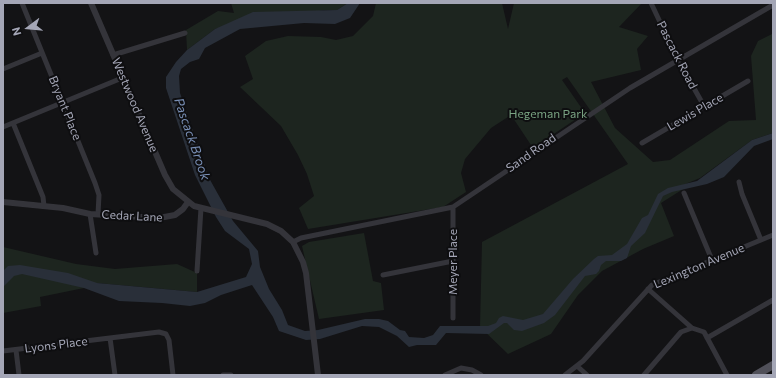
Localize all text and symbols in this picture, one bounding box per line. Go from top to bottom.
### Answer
north arrow [8,8,48,48]
street label: Pascack Road [654,19,700,91]
text: N [9,26,23,37]
street label: Westwood Avenue [109,56,161,154]
street label: Bryant Place [46,74,84,142]
street label: Lewis Place [664,90,726,134]
water label: Pascack Brook [171,96,213,182]
park label: Hegeman Park [508,107,588,121]
street label: Sand Road [503,131,559,175]
street label: Cedar Lane [101,207,163,225]
street label: Meyer Place [446,229,460,295]
street label: Lexington Avenue [651,240,747,292]
street label: Lyons Place [24,334,88,356]

